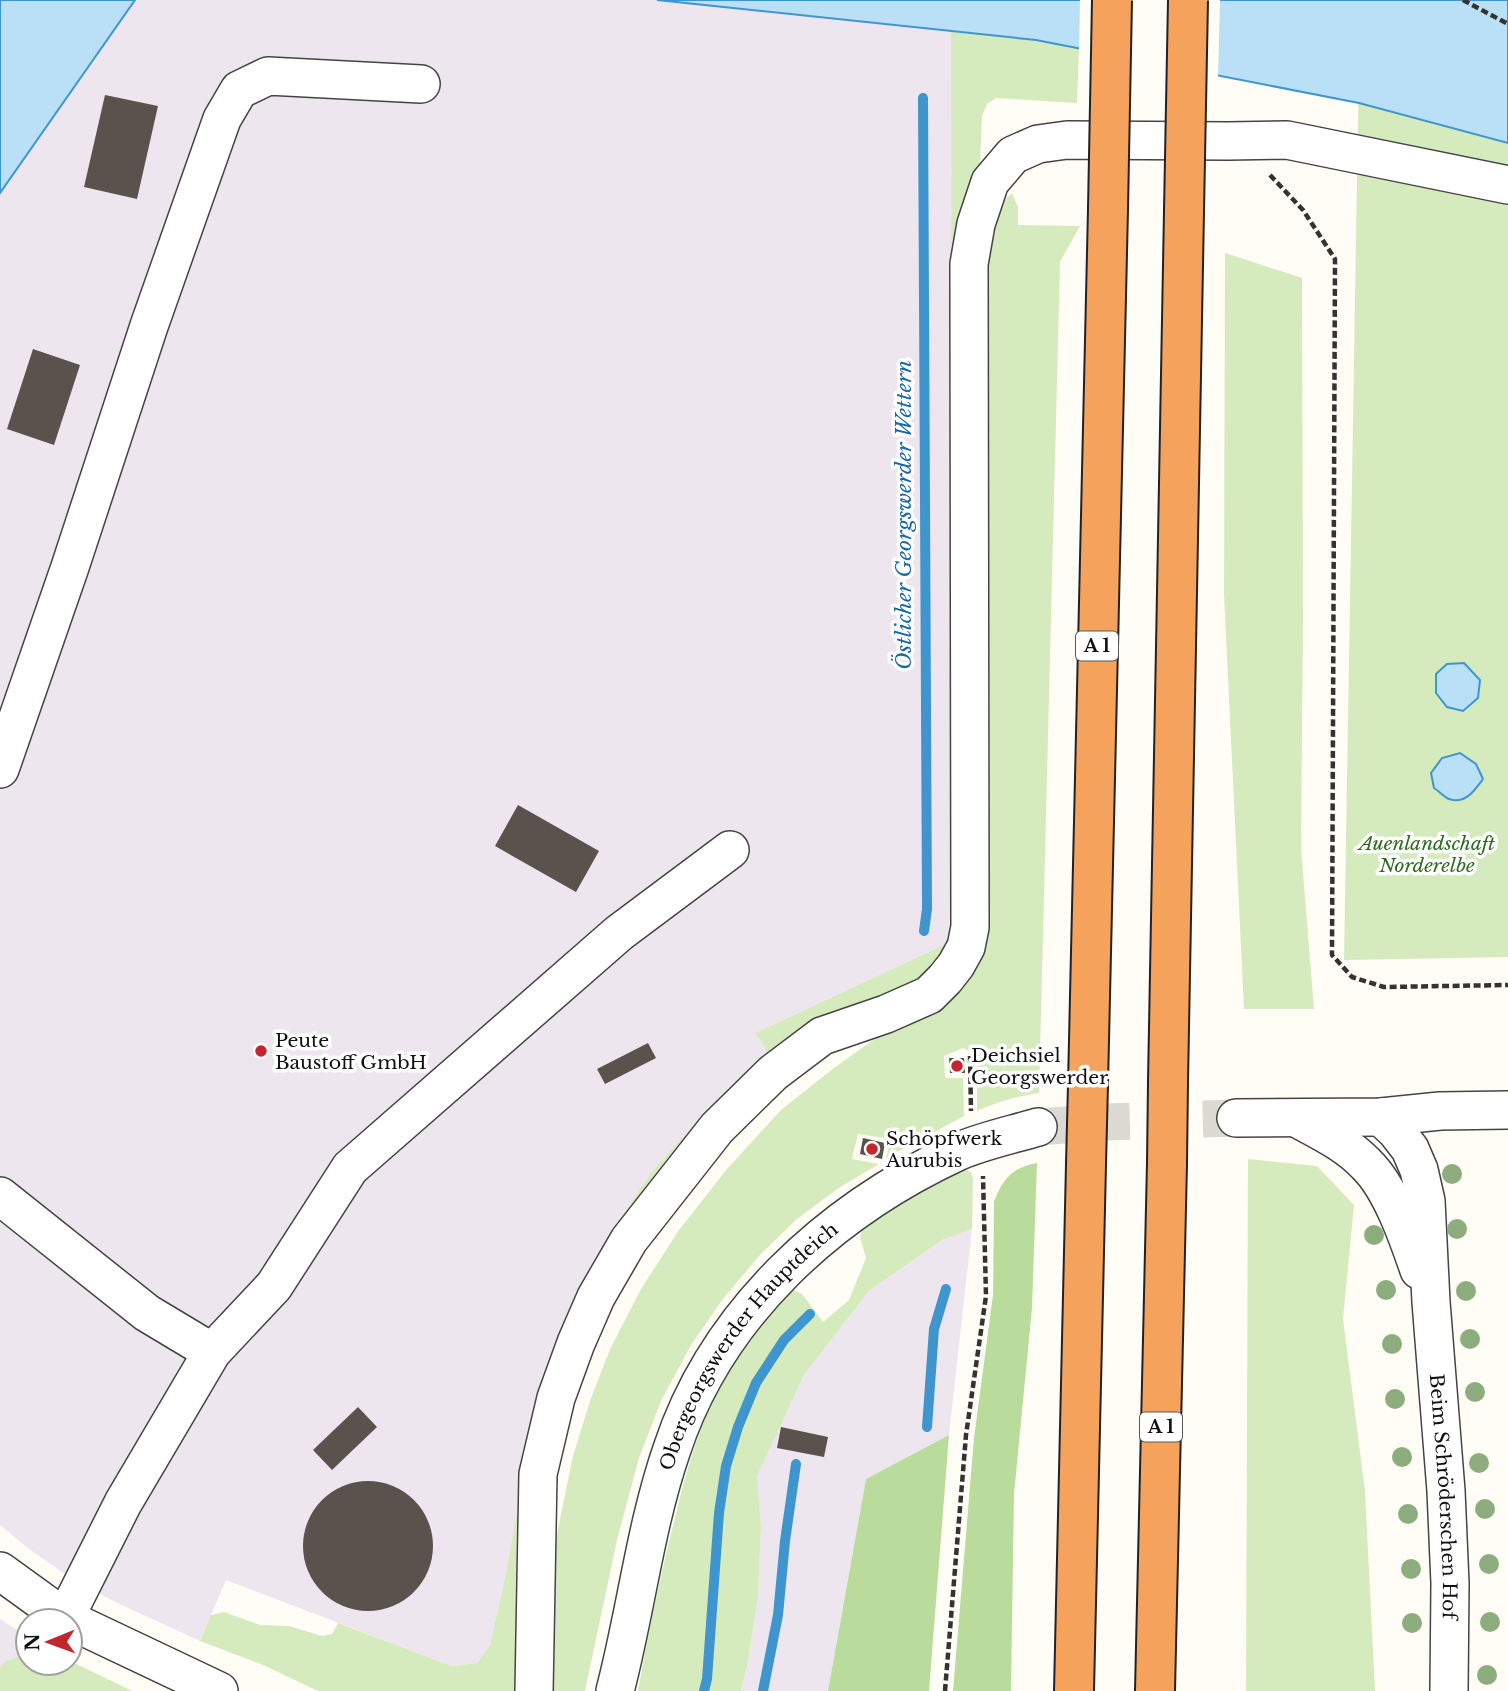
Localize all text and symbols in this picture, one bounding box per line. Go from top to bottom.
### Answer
water label: Östlicher Georgswerder Wettern [891,360,917,670]
road number: A 1 [1076,632,1118,660]
park label: Auenlandschaft Norderelbe [1356,832,1495,877]
place label: Peute Baustoff GmbH [275,1029,427,1074]
marker: Peute Baustoff GmbH [253,1043,269,1059]
place label: Deichsiel Georgswerder [971,1044,1108,1089]
marker: Deichsiel Georgswerder [949,1058,965,1074]
place label: Schöpfwerk Aurubis [885,1127,1002,1172]
marker: Schöpfwerk Aurubis [864,1141,880,1157]
street label: Obergeorgswerder Hauptdeich [654,1217,842,1473]
street label: Beim Schröderschen Hof [1425,1373,1462,1622]
road number: A 1 [1140,1412,1182,1442]
north arrow [14,1607,84,1677]
text: N [21,1633,44,1651]

